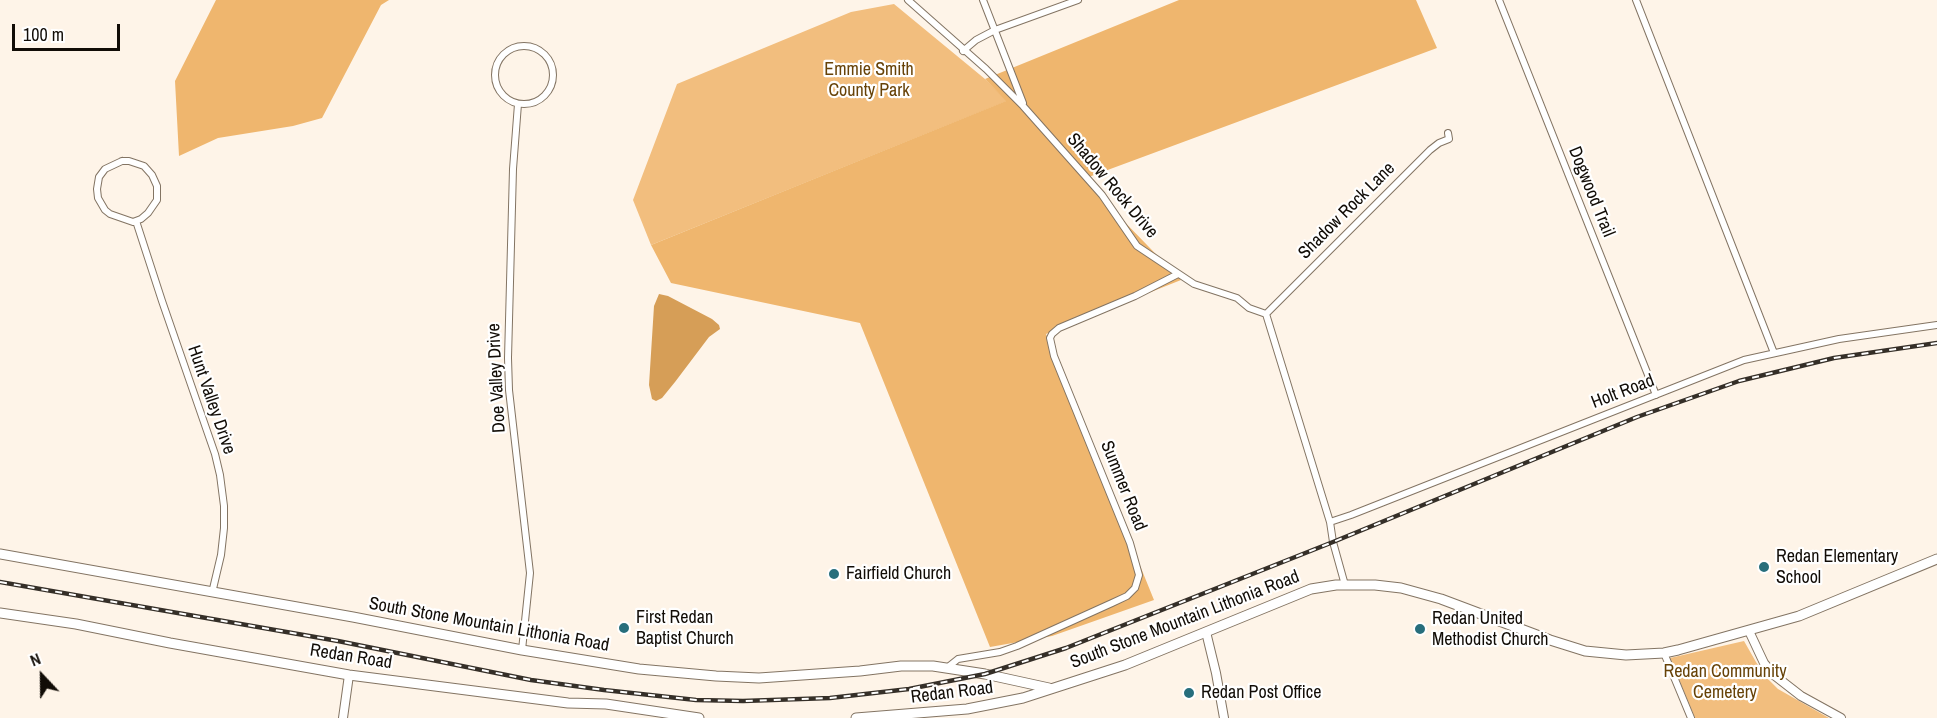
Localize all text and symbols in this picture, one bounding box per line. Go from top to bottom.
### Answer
scale bar [15,12,123,50]
text: 100 m [23,22,64,47]
park label: Emmie Smith County Park [824,59,914,101]
street label: Shadow Rock Drive [1062,129,1162,243]
street label: Dogwood Trail [1563,144,1619,240]
street label: Shadow Rock Lane [1294,158,1400,264]
street label: Doe Valley Drive [483,323,511,433]
street label: Hunt Valley Drive [182,343,240,457]
street label: Holt Road [1588,370,1658,414]
street label: Summer Road [1095,438,1151,534]
place label: Redan Elementary School [1776,546,1898,588]
marker: Redan Elementary School [1757,560,1771,574]
place label: Fairfield Church [846,563,951,585]
street label: South Stone Mountain Lithonia Road [1067,566,1303,674]
marker: Fairfield Church [827,567,841,581]
street label: South Stone Mountain Lithonia Road [367,593,611,657]
place label: First Redan Baptist Church [636,607,734,650]
place label: Redan United Methodist Church [1432,608,1548,650]
marker: First Redan Baptist Church [617,621,631,635]
marker: Redan United Methodist Church [1413,622,1427,636]
street label: Redan Road [308,640,394,674]
north arrow [12,646,72,706]
text: N [27,647,44,671]
park label: Redan Community Cemetery [1663,661,1787,704]
street label: Redan Road [910,677,994,709]
place label: Redan Post Office [1201,682,1321,704]
marker: Redan Post Office [1182,686,1196,700]

